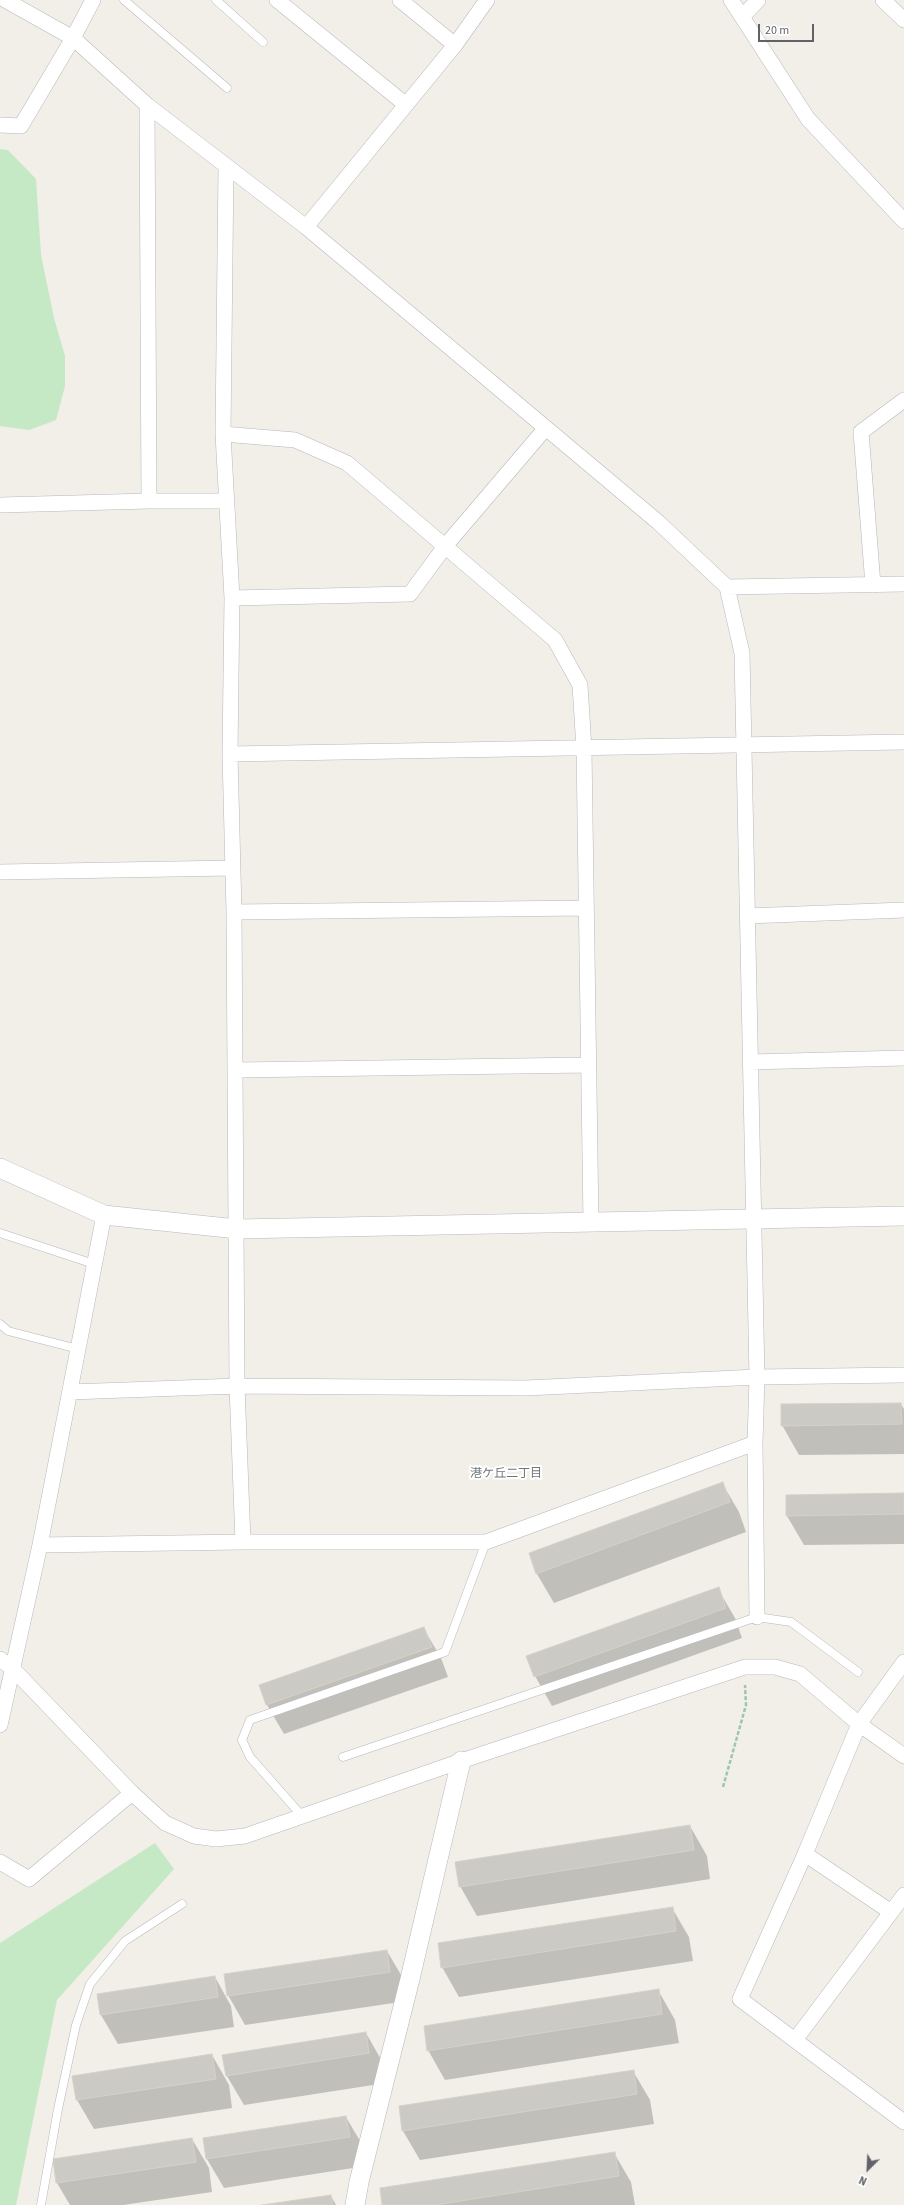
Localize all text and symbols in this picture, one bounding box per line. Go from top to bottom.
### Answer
scale bar [760,16,816,42]
text: 20 m [765,22,789,39]
district label: 港ケ丘二丁目 [470,1467,542,1481]
north arrow [848,2149,888,2189]
text: N [857,2172,869,2189]

